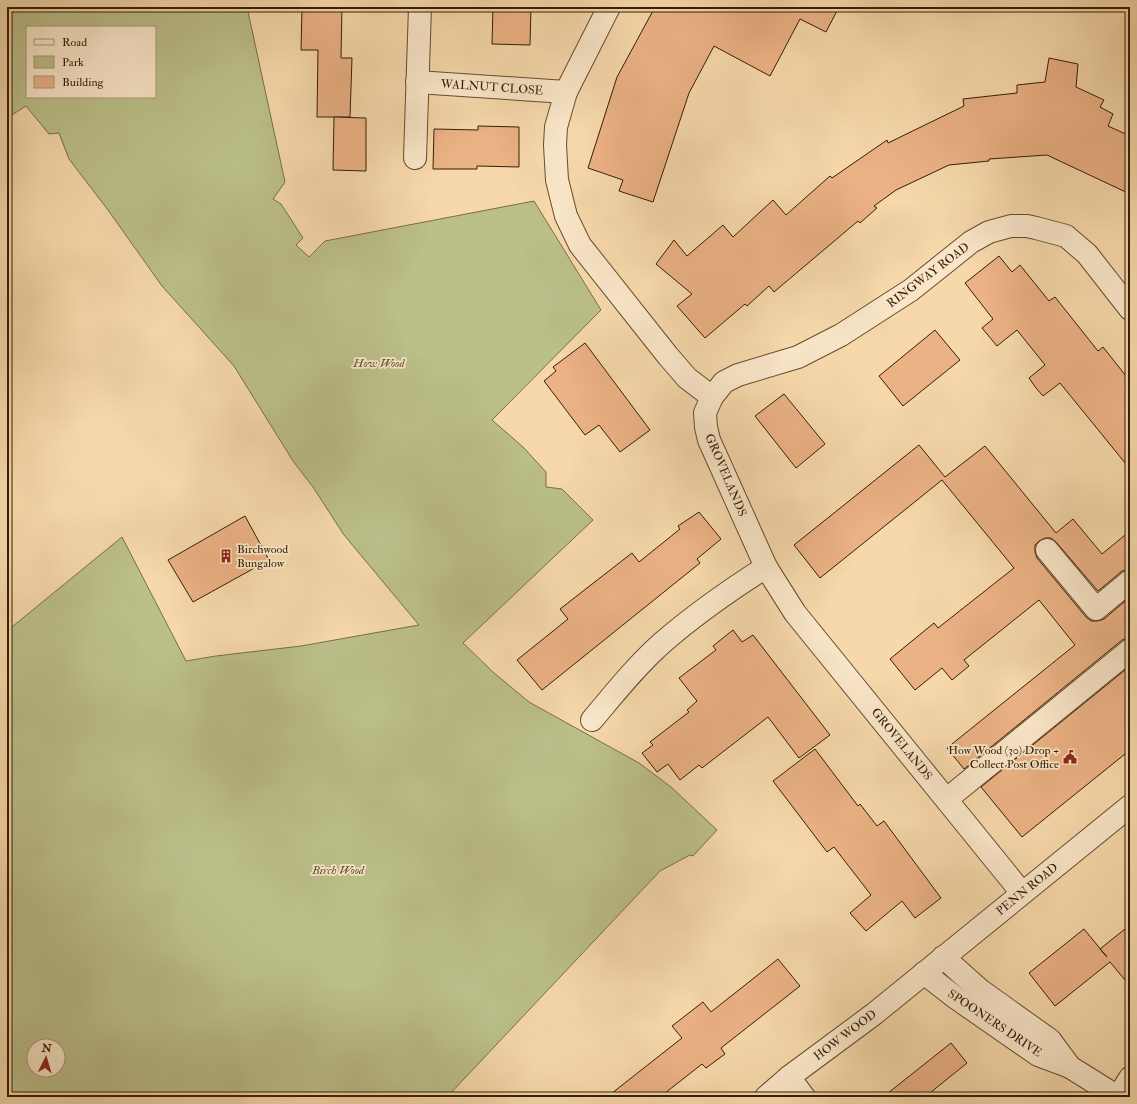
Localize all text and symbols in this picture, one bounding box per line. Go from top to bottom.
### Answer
legend [26,26,156,98]
text: Road [62,35,87,50]
text: Park [62,55,84,70]
text: Building [62,75,105,90]
street label: WALNUT CLOSE [439,76,544,99]
street label: RINGWAY ROAD [884,239,973,311]
park label: How Wood [352,356,406,371]
street label: GROVELANDS [701,431,750,519]
place label: Birchwood Bungalow [237,542,288,571]
building icon: Birchwood Bungalow [218,548,234,564]
street label: GROVELANDS [868,705,935,783]
place label: How Wood (30) Drop + Collect Post Office [948,743,1059,772]
public building icon: How Wood (30) Drop + Collect Post Office [1062,749,1078,765]
street label: PENN ROAD [993,860,1061,919]
park label: Birch Wood [311,863,365,878]
street label: SPOONERS DRIVE [945,986,1045,1061]
street label: HOW WOOD [811,1007,880,1064]
north arrow [26,1038,66,1078]
text: N [40,1042,53,1056]

